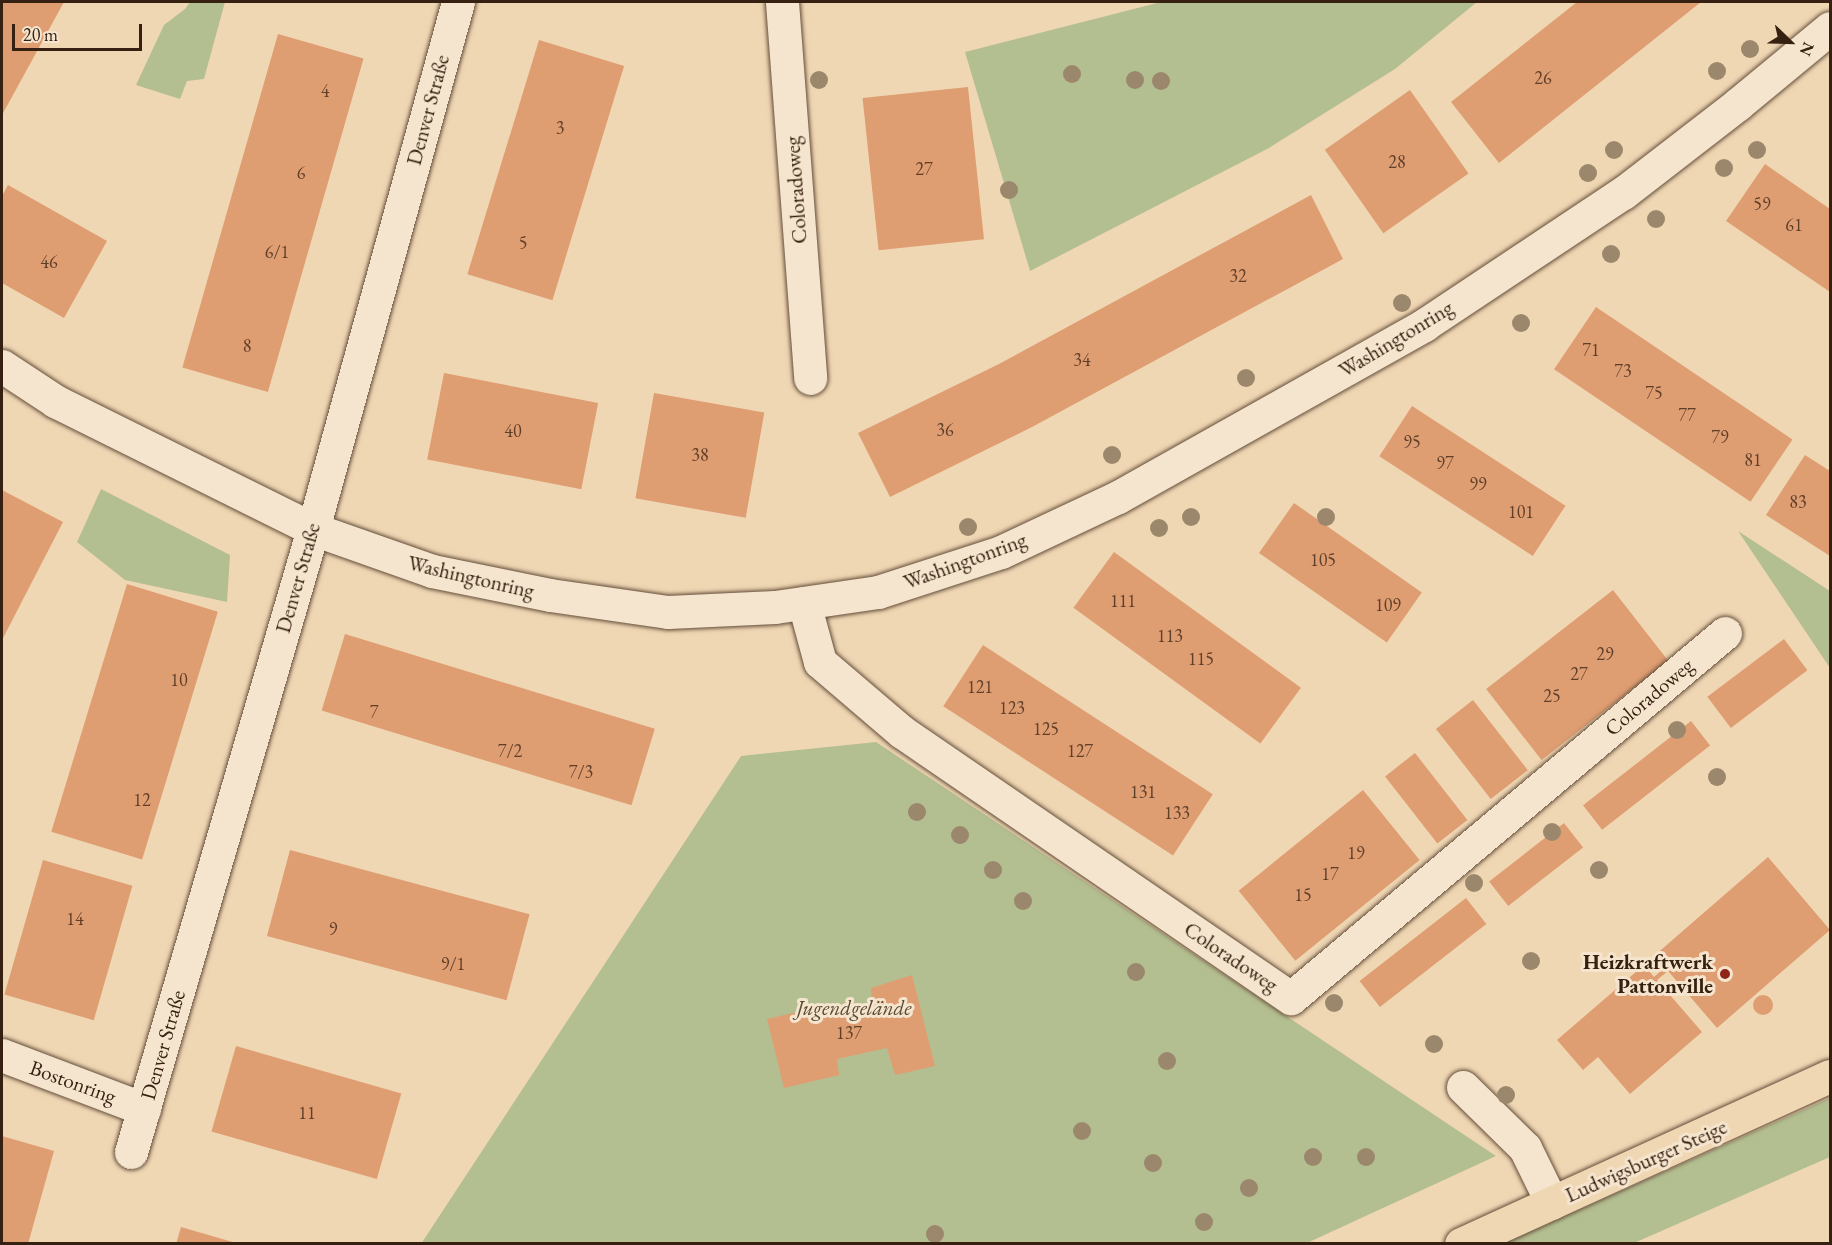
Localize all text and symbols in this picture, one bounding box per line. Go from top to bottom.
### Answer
scale bar [15,12,146,50]
north arrow [1760,12,1820,72]
text: 20 m [23,23,58,46]
text: N [1795,39,1819,59]
street label: Denver Straße [401,52,455,168]
house number: 26 [1534,67,1552,89]
house number: 4 [321,80,329,102]
house number: 3 [556,117,564,139]
street label: Coloradoweg [780,135,812,245]
house number: 28 [1388,151,1406,173]
house number: 27 [915,158,933,180]
house number: 6 [297,162,305,184]
house number: 59 [1753,193,1771,215]
house number: 61 [1785,214,1803,236]
house number: 5 [519,232,527,254]
house number: 6/1 [265,241,289,263]
house number: 46 [40,251,58,273]
house number: 32 [1229,265,1247,287]
street label: Washingtonring [1334,295,1458,383]
house number: 8 [243,335,251,357]
house number: 71 [1582,339,1600,361]
house number: 34 [1073,349,1091,371]
house number: 73 [1614,360,1632,382]
house number: 75 [1645,382,1663,404]
house number: 77 [1678,404,1696,426]
house number: 36 [936,419,954,441]
house number: 40 [504,420,522,442]
house number: 79 [1711,426,1729,448]
house number: 95 [1403,431,1421,453]
house number: 38 [691,444,709,466]
house number: 81 [1744,449,1762,471]
house number: 97 [1436,452,1454,474]
house number: 99 [1469,473,1487,495]
house number: 83 [1789,491,1807,513]
house number: 101 [1508,501,1534,523]
street label: Denver Straße [270,520,326,636]
street label: Washingtonring [900,527,1030,595]
house number: 105 [1310,549,1336,571]
street label: Washingtonring [405,550,537,604]
house number: 111 [1110,590,1136,612]
house number: 109 [1375,594,1401,616]
house number: 113 [1157,625,1183,647]
house number: 29 [1596,643,1614,665]
house number: 115 [1188,648,1214,670]
street label: Coloradoweg [1600,653,1698,741]
house number: 27 [1570,663,1588,685]
house number: 10 [170,669,188,691]
house number: 121 [967,676,993,698]
house number: 25 [1543,685,1561,707]
house number: 123 [999,697,1025,719]
house number: 7 [370,701,378,723]
house number: 125 [1033,718,1059,740]
house number: 7/2 [498,740,522,762]
house number: 127 [1067,740,1093,762]
house number: 7/3 [569,761,593,783]
house number: 131 [1130,781,1156,803]
house number: 12 [133,789,151,811]
house number: 133 [1164,802,1190,824]
house number: 19 [1347,842,1365,864]
house number: 17 [1321,863,1339,885]
house number: 15 [1294,884,1312,906]
house number: 14 [66,908,84,930]
street label: Coloradoweg [1179,916,1283,998]
house number: 9 [329,918,337,940]
place label: Heizkraftwerk Pattonville [1583,949,1713,999]
house number: 9/1 [441,953,465,975]
marker: Heizkraftwerk Pattonville [1718,967,1732,981]
street label: Denver Straße [135,987,191,1103]
park label: Jugendgelände [797,995,911,1021]
house number: 137 [836,1022,862,1044]
street label: Bostonring [26,1055,120,1109]
house number: 11 [298,1102,316,1124]
street label: Ludwigsburger Steige [1561,1114,1731,1208]

